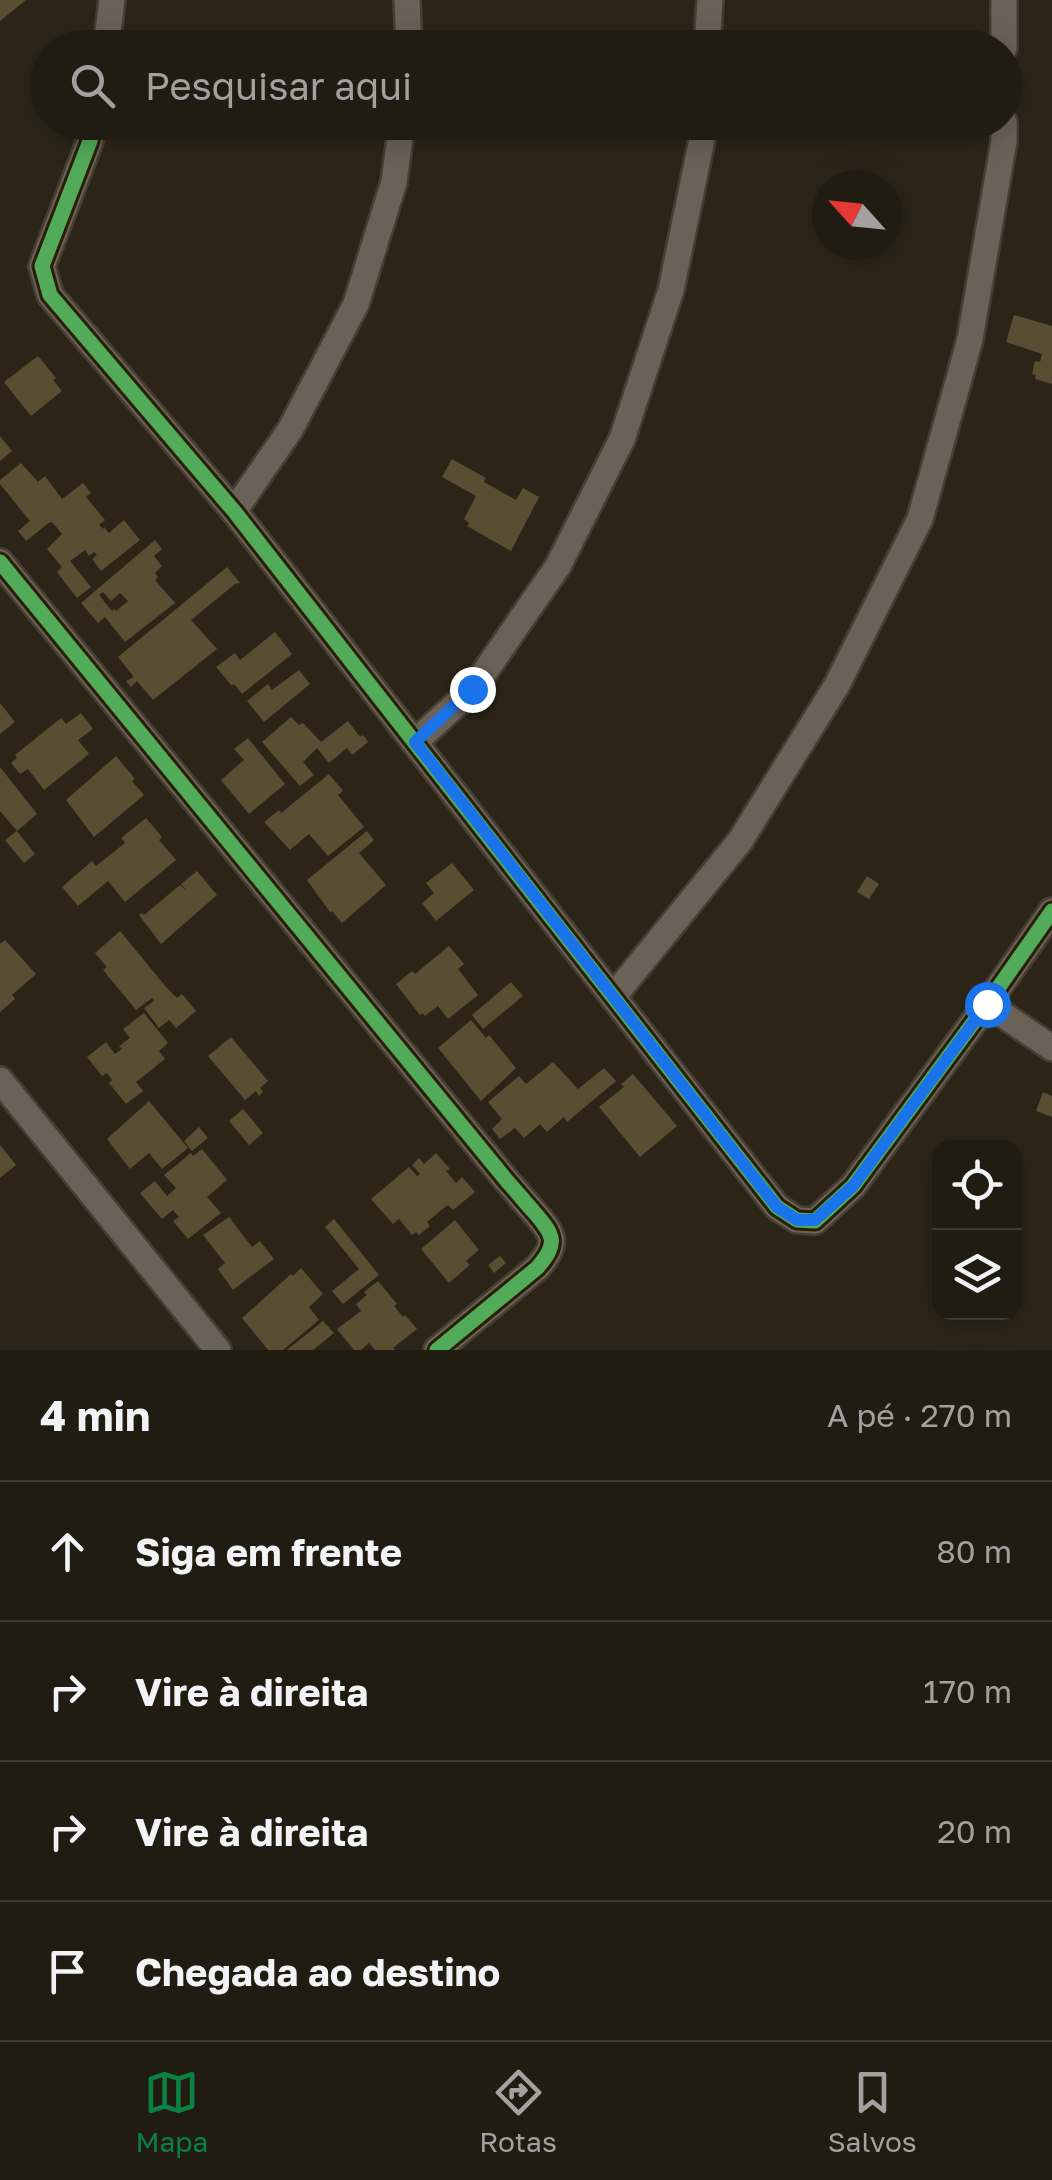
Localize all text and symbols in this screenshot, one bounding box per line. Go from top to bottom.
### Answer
search box [30,30,1022,140]
icon: search [65,58,120,113]
text: Pesquisar aqui [145,63,412,108]
north arrow [812,170,902,260]
route end [450,667,496,713]
route start [965,982,1011,1028]
map controls [932,1140,1022,1320]
button: locate [932,1140,1022,1230]
button: layers [932,1230,1022,1320]
text: 4 min [40,1390,150,1440]
text: A pé · 270 m [827,1396,1012,1434]
icon: ahead [40,1524,95,1579]
text: Siga em frente [135,1529,402,1574]
text: 80 m [936,1532,1012,1570]
icon: right [40,1664,95,1719]
text: Vire à direita [135,1669,368,1714]
text: 170 m [923,1672,1012,1710]
icon: right [40,1804,95,1859]
text: Vire à direita [135,1809,368,1854]
text: 20 m [937,1812,1012,1850]
icon: arrive [40,1944,95,1999]
text: Chegada ao destino [135,1949,500,1994]
tab: Mapa [135,2065,208,2158]
tab: Rotas [479,2065,557,2158]
tab: Salvos [828,2065,917,2158]

